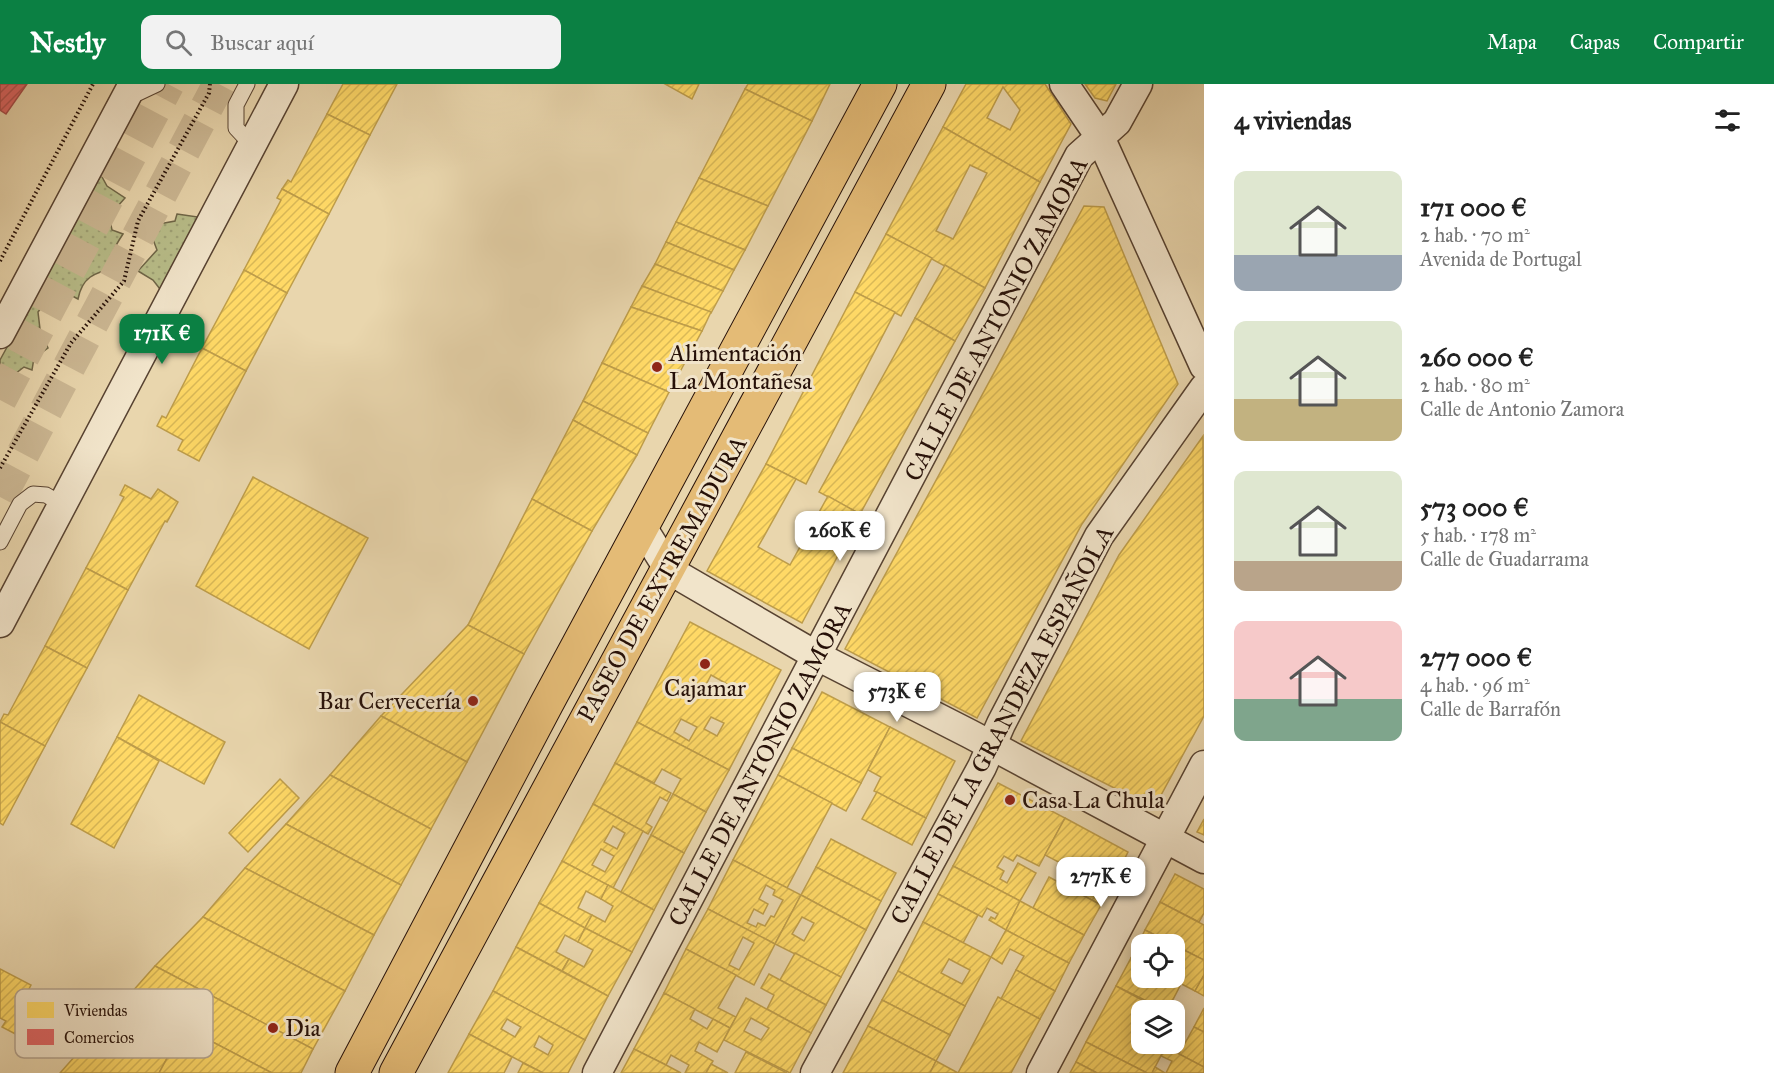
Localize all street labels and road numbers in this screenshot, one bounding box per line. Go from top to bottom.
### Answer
street label: CALLE DE ANTONIO ZAMORA [898,152,1094,486]
street label: PASEO DE EXTREMADURA [571,431,753,727]
street label: CALLE DE LA GRANDEZA ESPAÑOLA [884,521,1120,929]
street label: CALLE DE ANTONIO ZAMORA [662,597,858,931]

